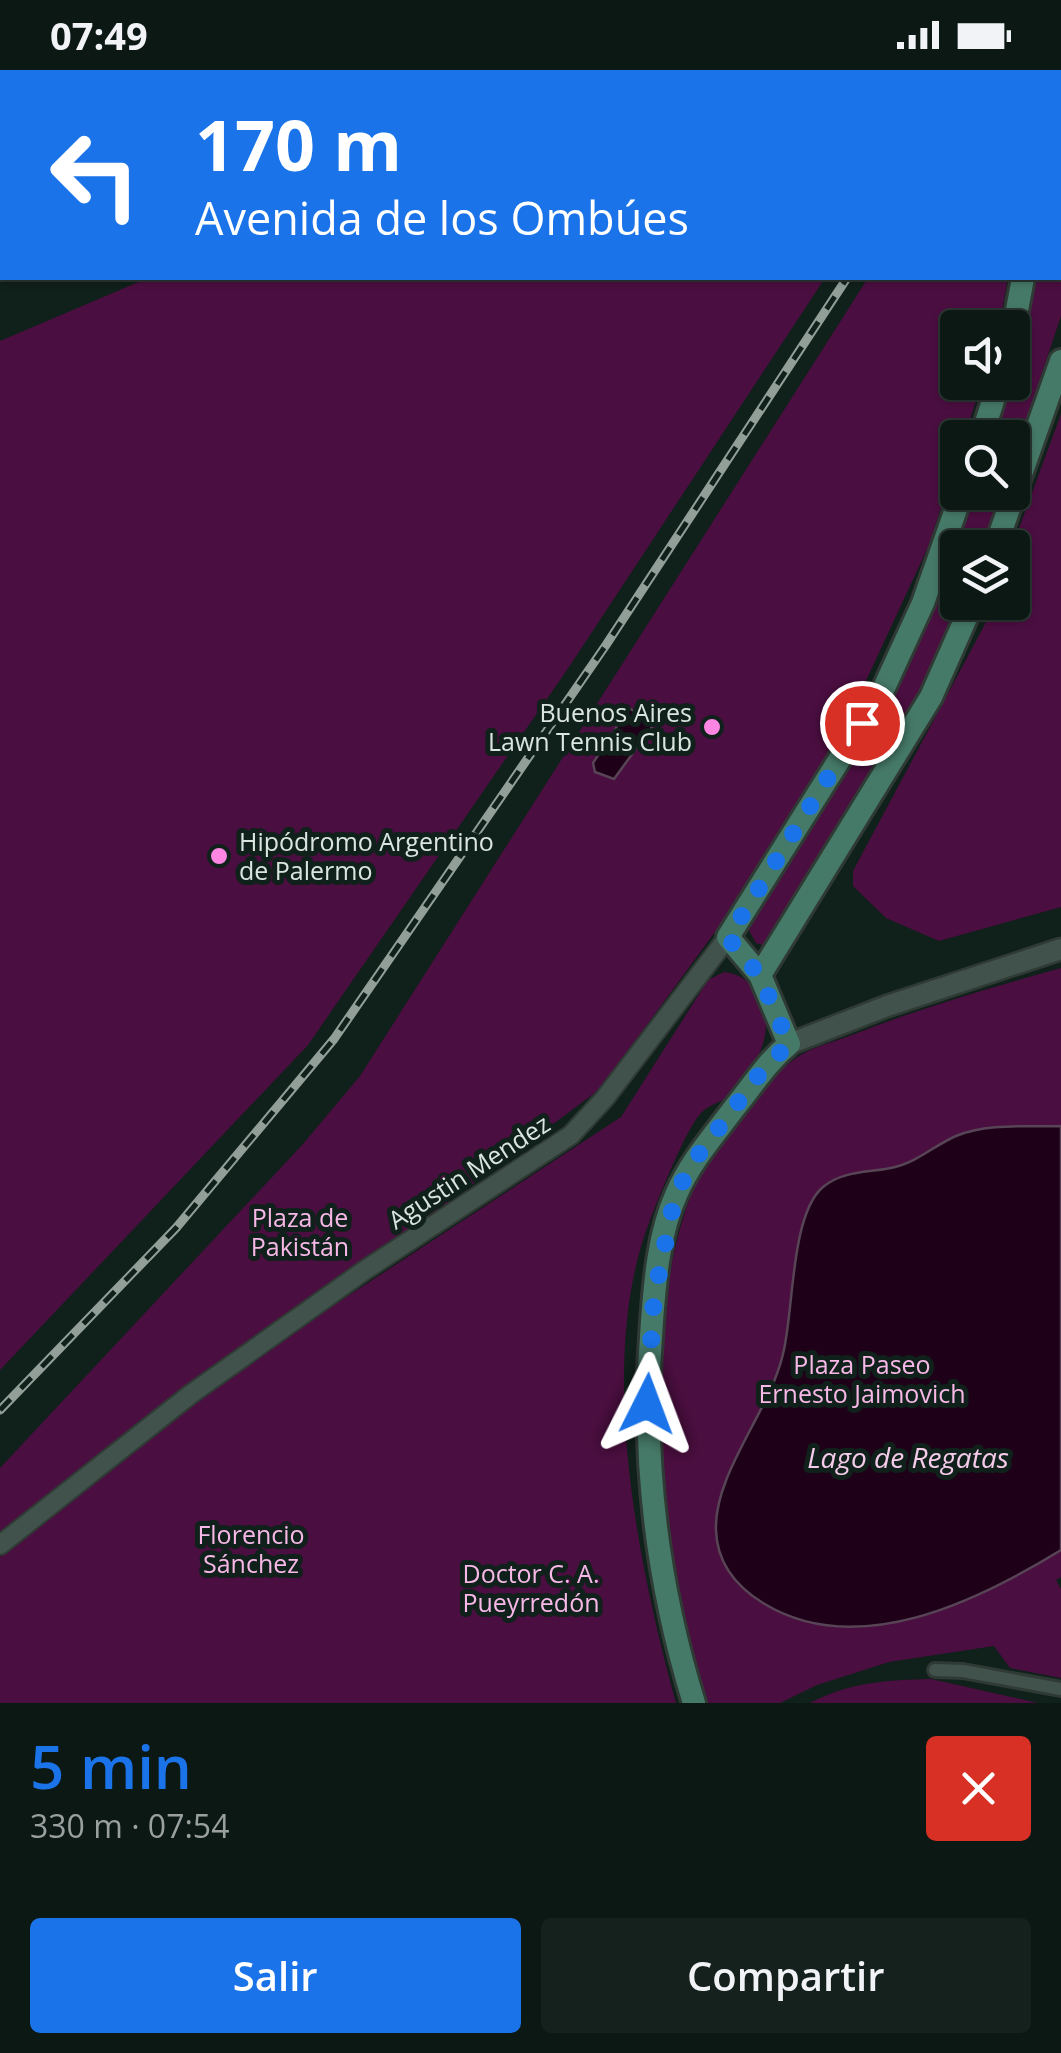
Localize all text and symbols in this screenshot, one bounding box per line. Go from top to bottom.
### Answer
text: 07:49 [50,9,148,61]
text: 170 m [195,96,402,192]
icon: left [30,110,160,240]
text: Avenida de los Ombúes [195,187,689,248]
map controls [940,310,1030,620]
button: sound [940,310,1030,400]
button: search [940,420,1030,510]
button: layers [940,530,1030,620]
pin [820,681,905,766]
place label: Buenos Aires Lawn Tennis Club [488,695,692,758]
icon: arrive [835,696,890,751]
marker: Buenos Aires Lawn Tennis Club [701,716,723,738]
place label: Hipódromo Argentino de Palermo [239,824,494,887]
marker: Hipódromo Argentino de Palermo [208,845,230,867]
street label: Agustin Mendez [381,1106,556,1236]
park label: Plaza de Pakistán [251,1200,349,1263]
park label: Plaza Paseo Ernesto Jaimovich [758,1347,966,1410]
position arrow [595,1352,699,1456]
water label: Lago de Regatas [807,1438,1009,1476]
park label: Florencio Sánchez [197,1517,305,1580]
park label: Doctor C. A. Pueyrredón [462,1556,600,1619]
text: 5 min [30,1725,192,1807]
button: close [926,1736,1031,1841]
text: 330 m · 07:54 [30,1804,229,1847]
button: Salir [30,1918,521,2033]
button: Compartir [541,1918,1031,2033]

